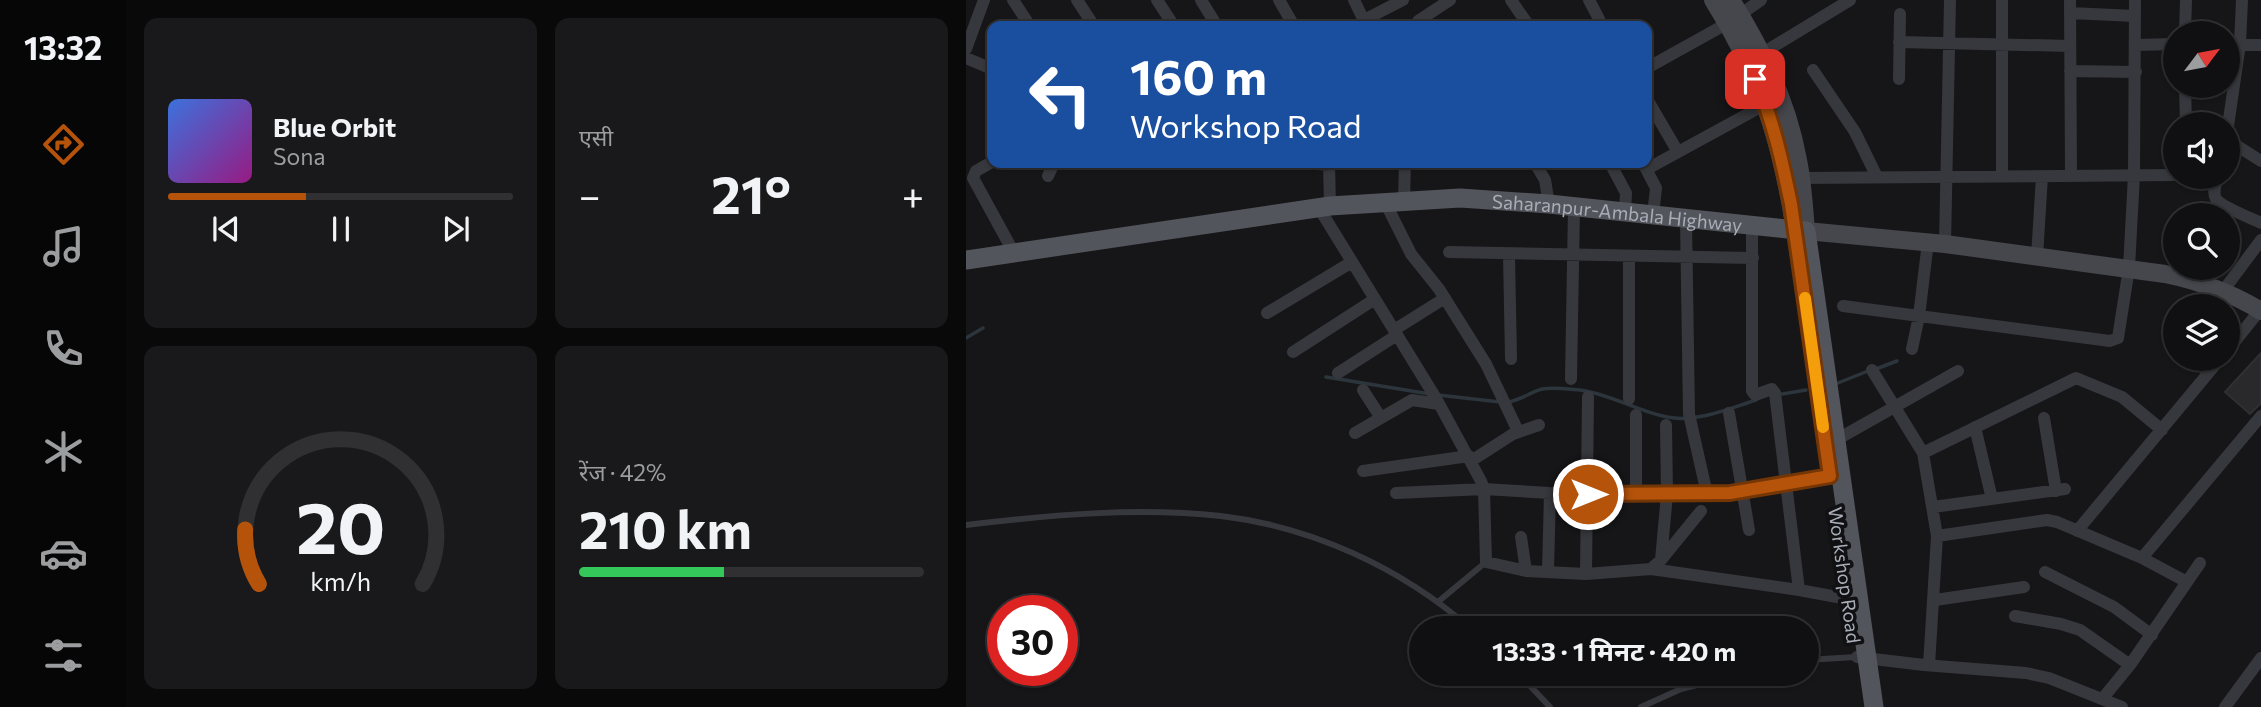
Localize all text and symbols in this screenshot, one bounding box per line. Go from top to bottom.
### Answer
north arrow [2163,21,2240,98]
map controls [2163,21,2240,371]
text: 13:32 [24,27,102,67]
text: 160 m [1130,45,1267,105]
icon: left [1015,49,1106,140]
pin [1725,49,1785,109]
icon: arrive [1736,60,1774,98]
text: Workshop Road [1130,105,1361,145]
text: Blue Orbit [273,111,396,142]
button: sound [2163,112,2240,189]
icon: directions [39,120,88,169]
text: एसी [579,123,613,151]
text: Sona [273,142,325,170]
text: 21° [711,161,791,225]
text: − [579,171,601,218]
text: + [902,171,924,218]
street label: Saharanpur-Ambala Highway [1491,189,1744,236]
button: search [2163,203,2240,280]
icon: previous [207,210,245,248]
icon: pause [322,210,360,248]
icon: next [437,210,475,248]
icon: music [39,222,88,271]
button: layers [2163,294,2240,371]
icon: phone [39,324,88,373]
icon: climate [39,427,88,476]
position arrow [1551,457,1625,531]
text: रेंज · 42% [579,458,666,486]
text: 20 [296,480,385,569]
text: 210 km [579,496,752,560]
street label: Workshop Road [1824,505,1866,645]
icon: car [39,529,88,578]
text: km/h [310,565,371,595]
speed limit sign: 30 [987,595,1078,686]
icon: filters [39,631,88,680]
text: 13:33 · 1 मिनट · 420 m [1492,635,1736,666]

